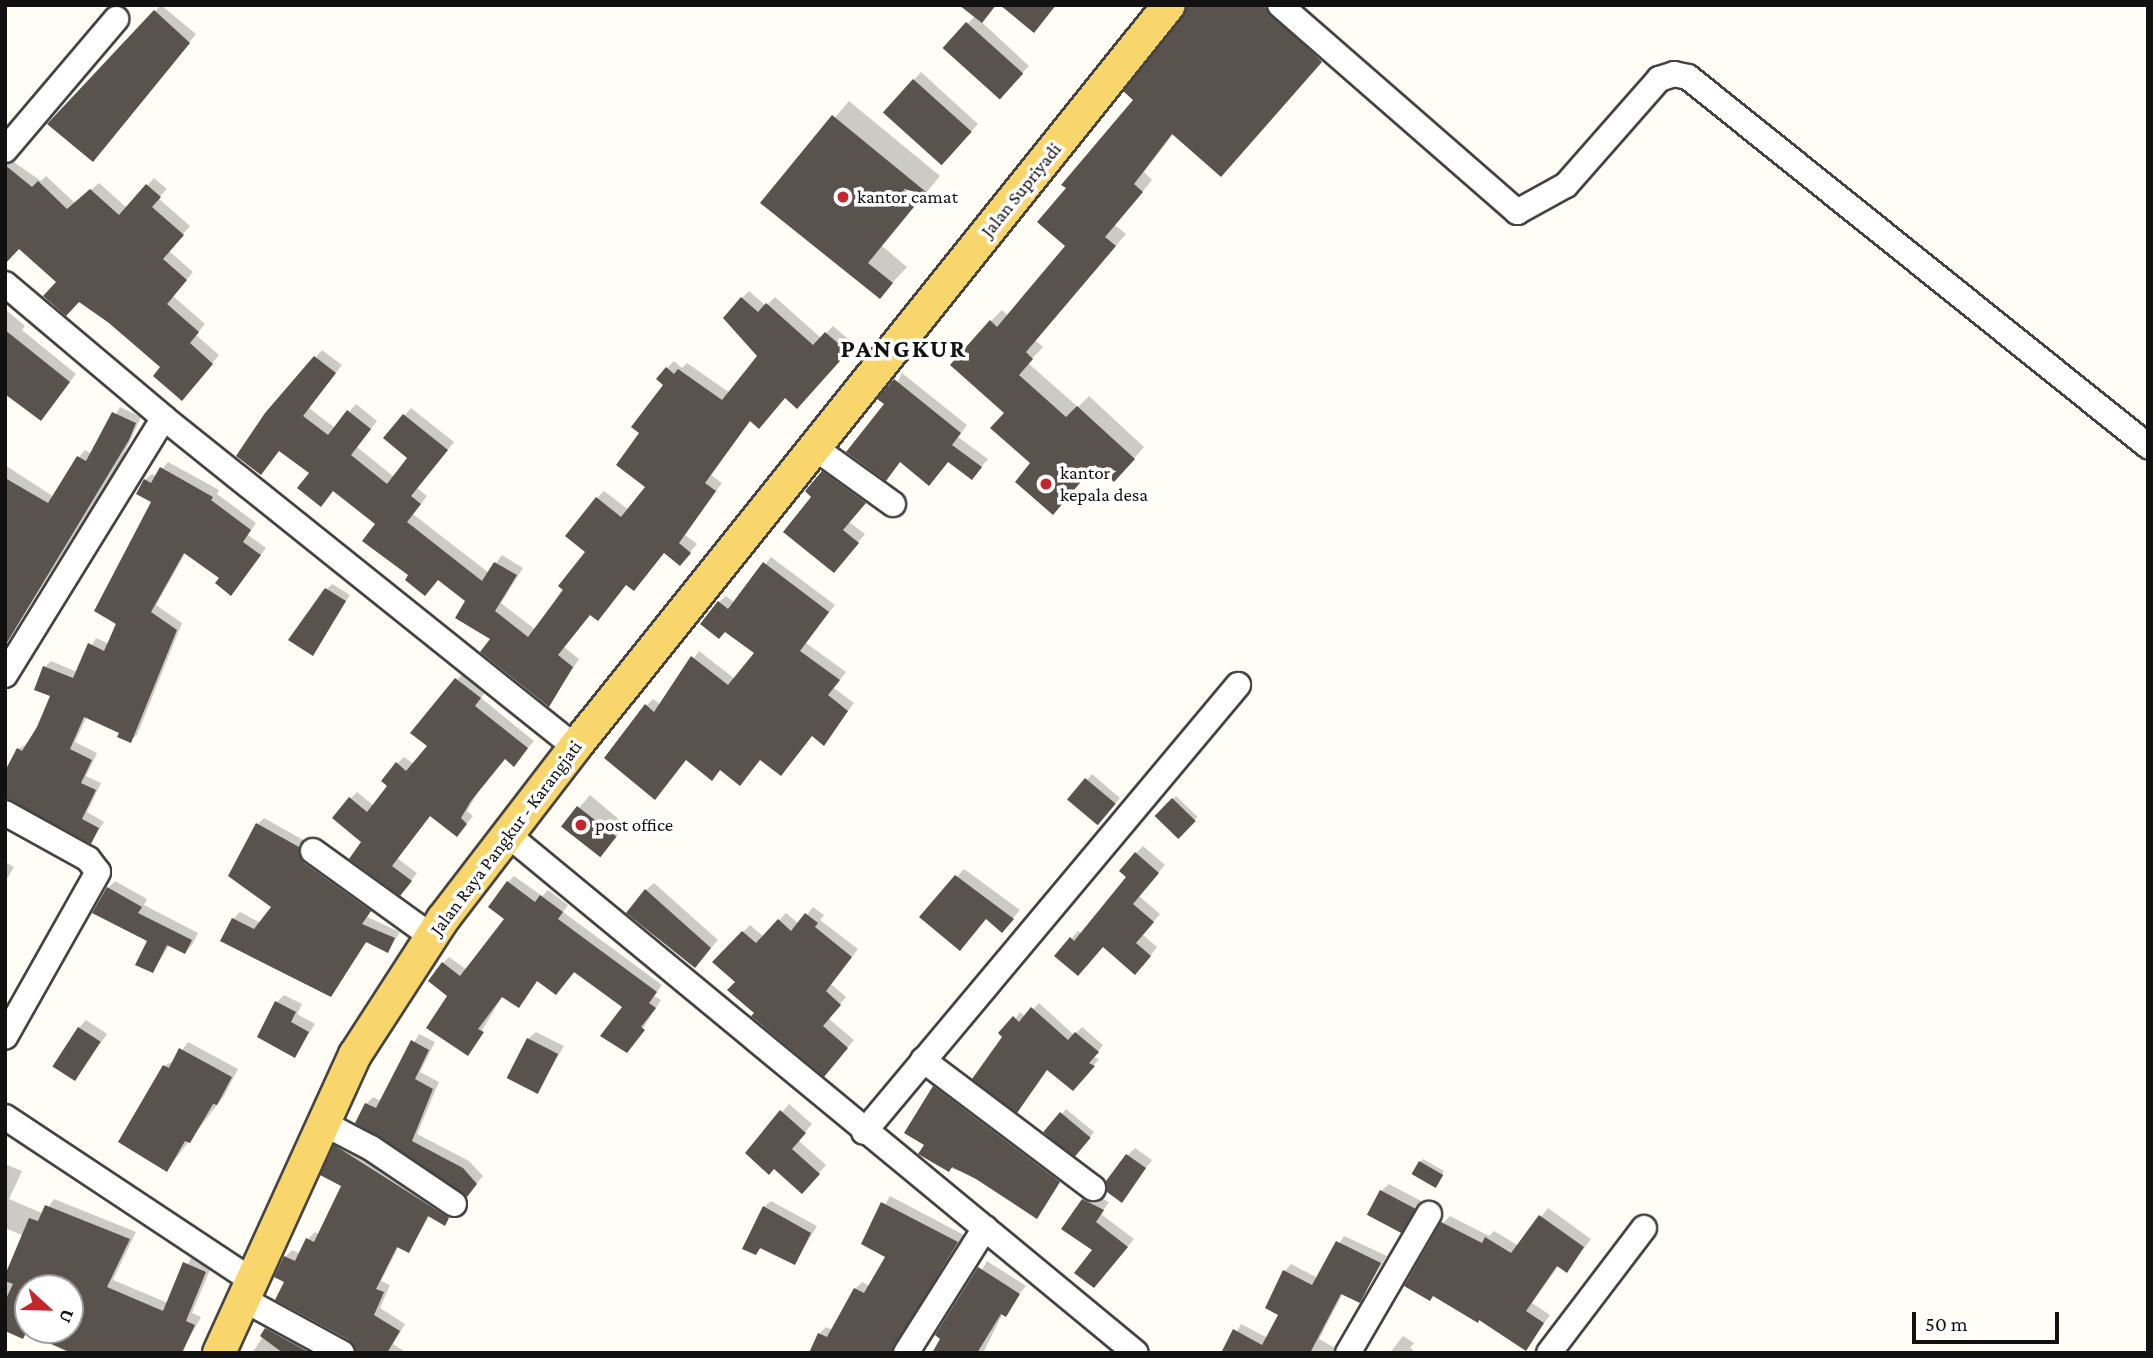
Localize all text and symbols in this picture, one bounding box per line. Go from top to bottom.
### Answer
street label: Jalan Supriyadi [976,138,1066,242]
place label: kantor camat [857,186,958,208]
marker: kantor camat [835,189,851,205]
district label: PANGKUR [841,333,967,365]
place label: kantor kepala desa [1060,462,1148,506]
marker: kantor kepala desa [1038,476,1054,492]
street label: Jalan Raya Pangkur - Karangjati [425,736,587,940]
place label: post office [595,814,673,836]
marker: post office [573,817,589,833]
north arrow [14,1274,84,1344]
scale bar [1915,1298,2062,1342]
text: U [55,1306,79,1326]
text: 50 m [1925,1312,1968,1336]

